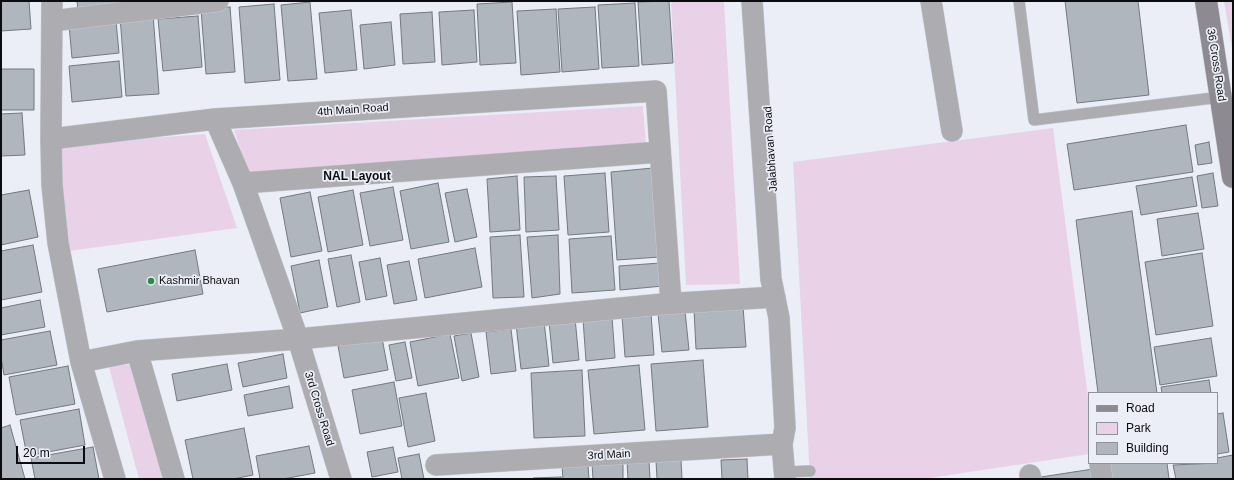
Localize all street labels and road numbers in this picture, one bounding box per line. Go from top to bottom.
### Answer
street label: 36 Cross Road [1204,28,1228,102]
street label: 4th Main Road [317,101,389,119]
street label: Jalabhavan Road [761,106,781,192]
street label: 3rd Cross Road [301,370,337,448]
street label: 3rd Main [587,447,631,463]

